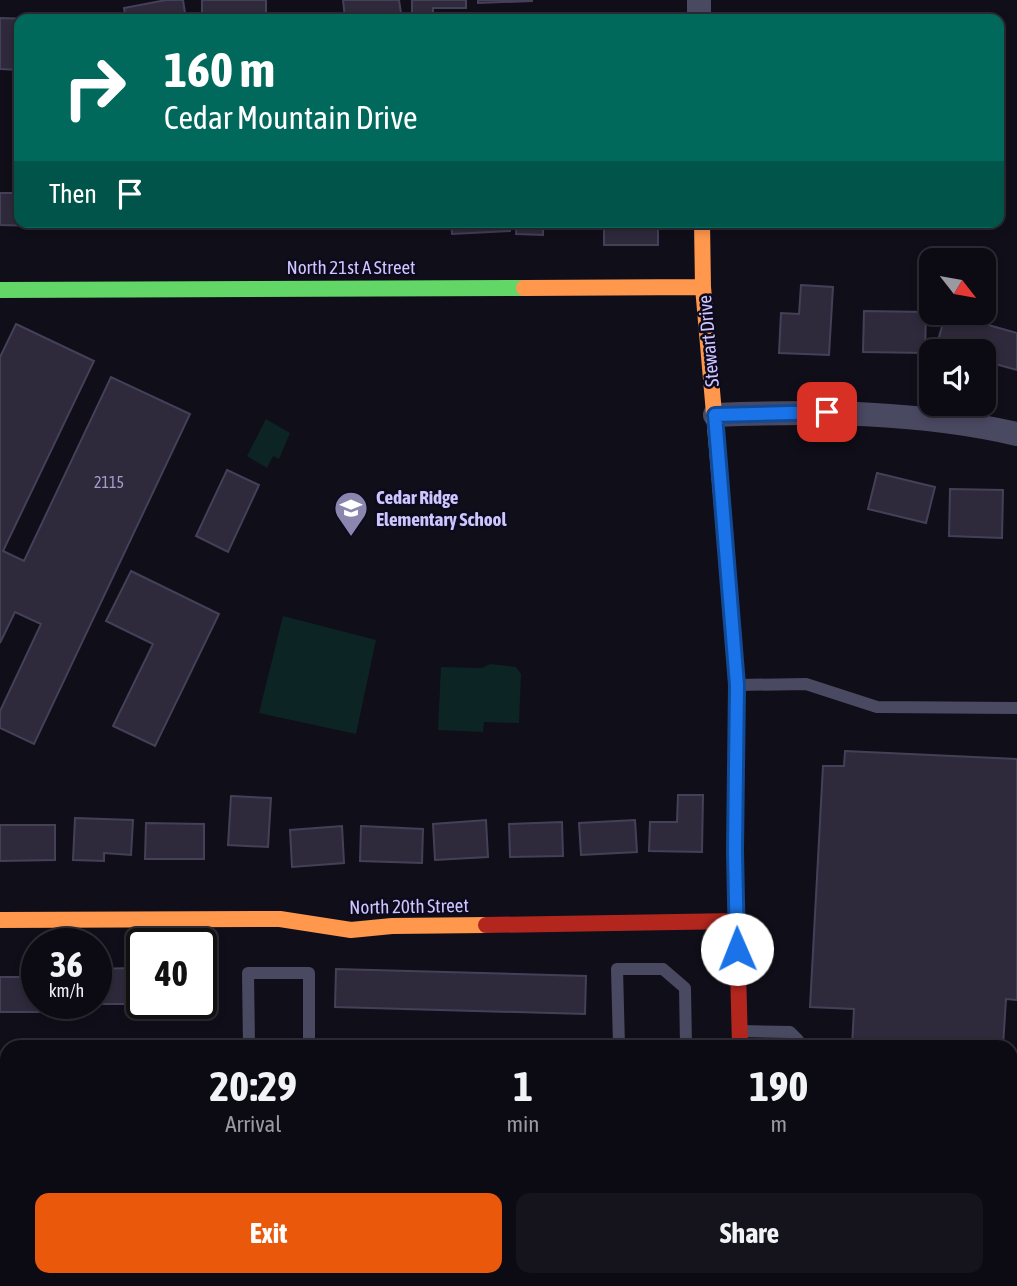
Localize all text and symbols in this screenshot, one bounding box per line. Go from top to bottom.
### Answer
text: 160 m [164,41,275,97]
icon: right [49,42,140,133]
text: Cedar Mountain Drive [164,99,418,136]
icon: arrive [111,175,149,213]
text: Then [49,179,97,209]
north arrow [919,248,996,326]
map controls [919,248,996,416]
street label: North 21st A Street [286,256,416,278]
street label: Stewart Drive [693,294,723,388]
button: sound [919,339,996,416]
pin [797,382,857,442]
icon: arrive [808,393,846,431]
house number: 2115 [94,473,124,491]
place label: Cedar Ridge Elementary School [376,486,508,530]
school or university icon: Cedar Ridge Elementary School [332,489,370,538]
street label: North 20th Street [349,894,469,918]
position arrow [700,912,774,986]
speed limit sign: 40 [126,928,217,1019]
text: 36 [50,944,83,984]
text: km/h [49,980,84,1001]
text: 20:29 [210,1062,297,1110]
text: 1 [513,1062,533,1110]
text: 190 [749,1062,808,1110]
text: Arrival [225,1111,281,1137]
text: min [507,1111,540,1137]
text: m [770,1111,787,1137]
button: Exit [35,1193,502,1273]
button: Share [516,1193,983,1273]

